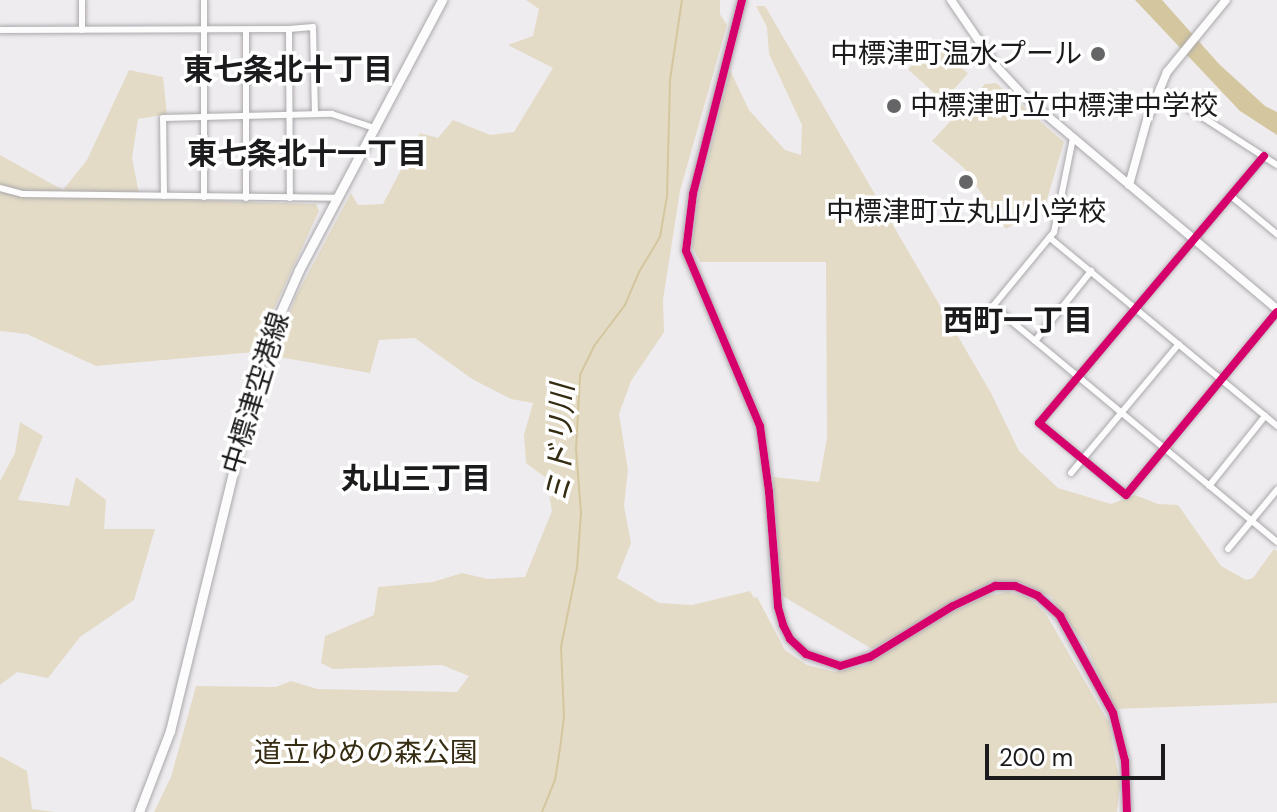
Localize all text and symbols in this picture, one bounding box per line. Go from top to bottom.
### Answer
place label: 中標津町温水プール [830,37,1082,71]
marker: 中標津町温水プール [1089,45,1107,63]
district label: 東七条北十丁目 [183,52,393,88]
place label: 中標津町立中標津中学校 [910,89,1218,123]
marker: 中標津町立中標津中学校 [885,97,903,115]
district label: 東七条北十一丁目 [187,136,427,172]
marker: 中標津町立丸山小学校 [957,173,975,191]
place label: 中標津町立丸山小学校 [826,195,1106,229]
district label: 西町一丁目 [943,303,1093,339]
street label: 中標津空港線 [215,308,297,478]
water label: ミドリ川 [541,383,581,505]
district label: 丸山三丁目 [341,461,491,497]
scale bar [989,728,1169,778]
park label: 道立ゆめの森公園 [254,736,478,770]
text: 200 m [999,742,1073,773]

